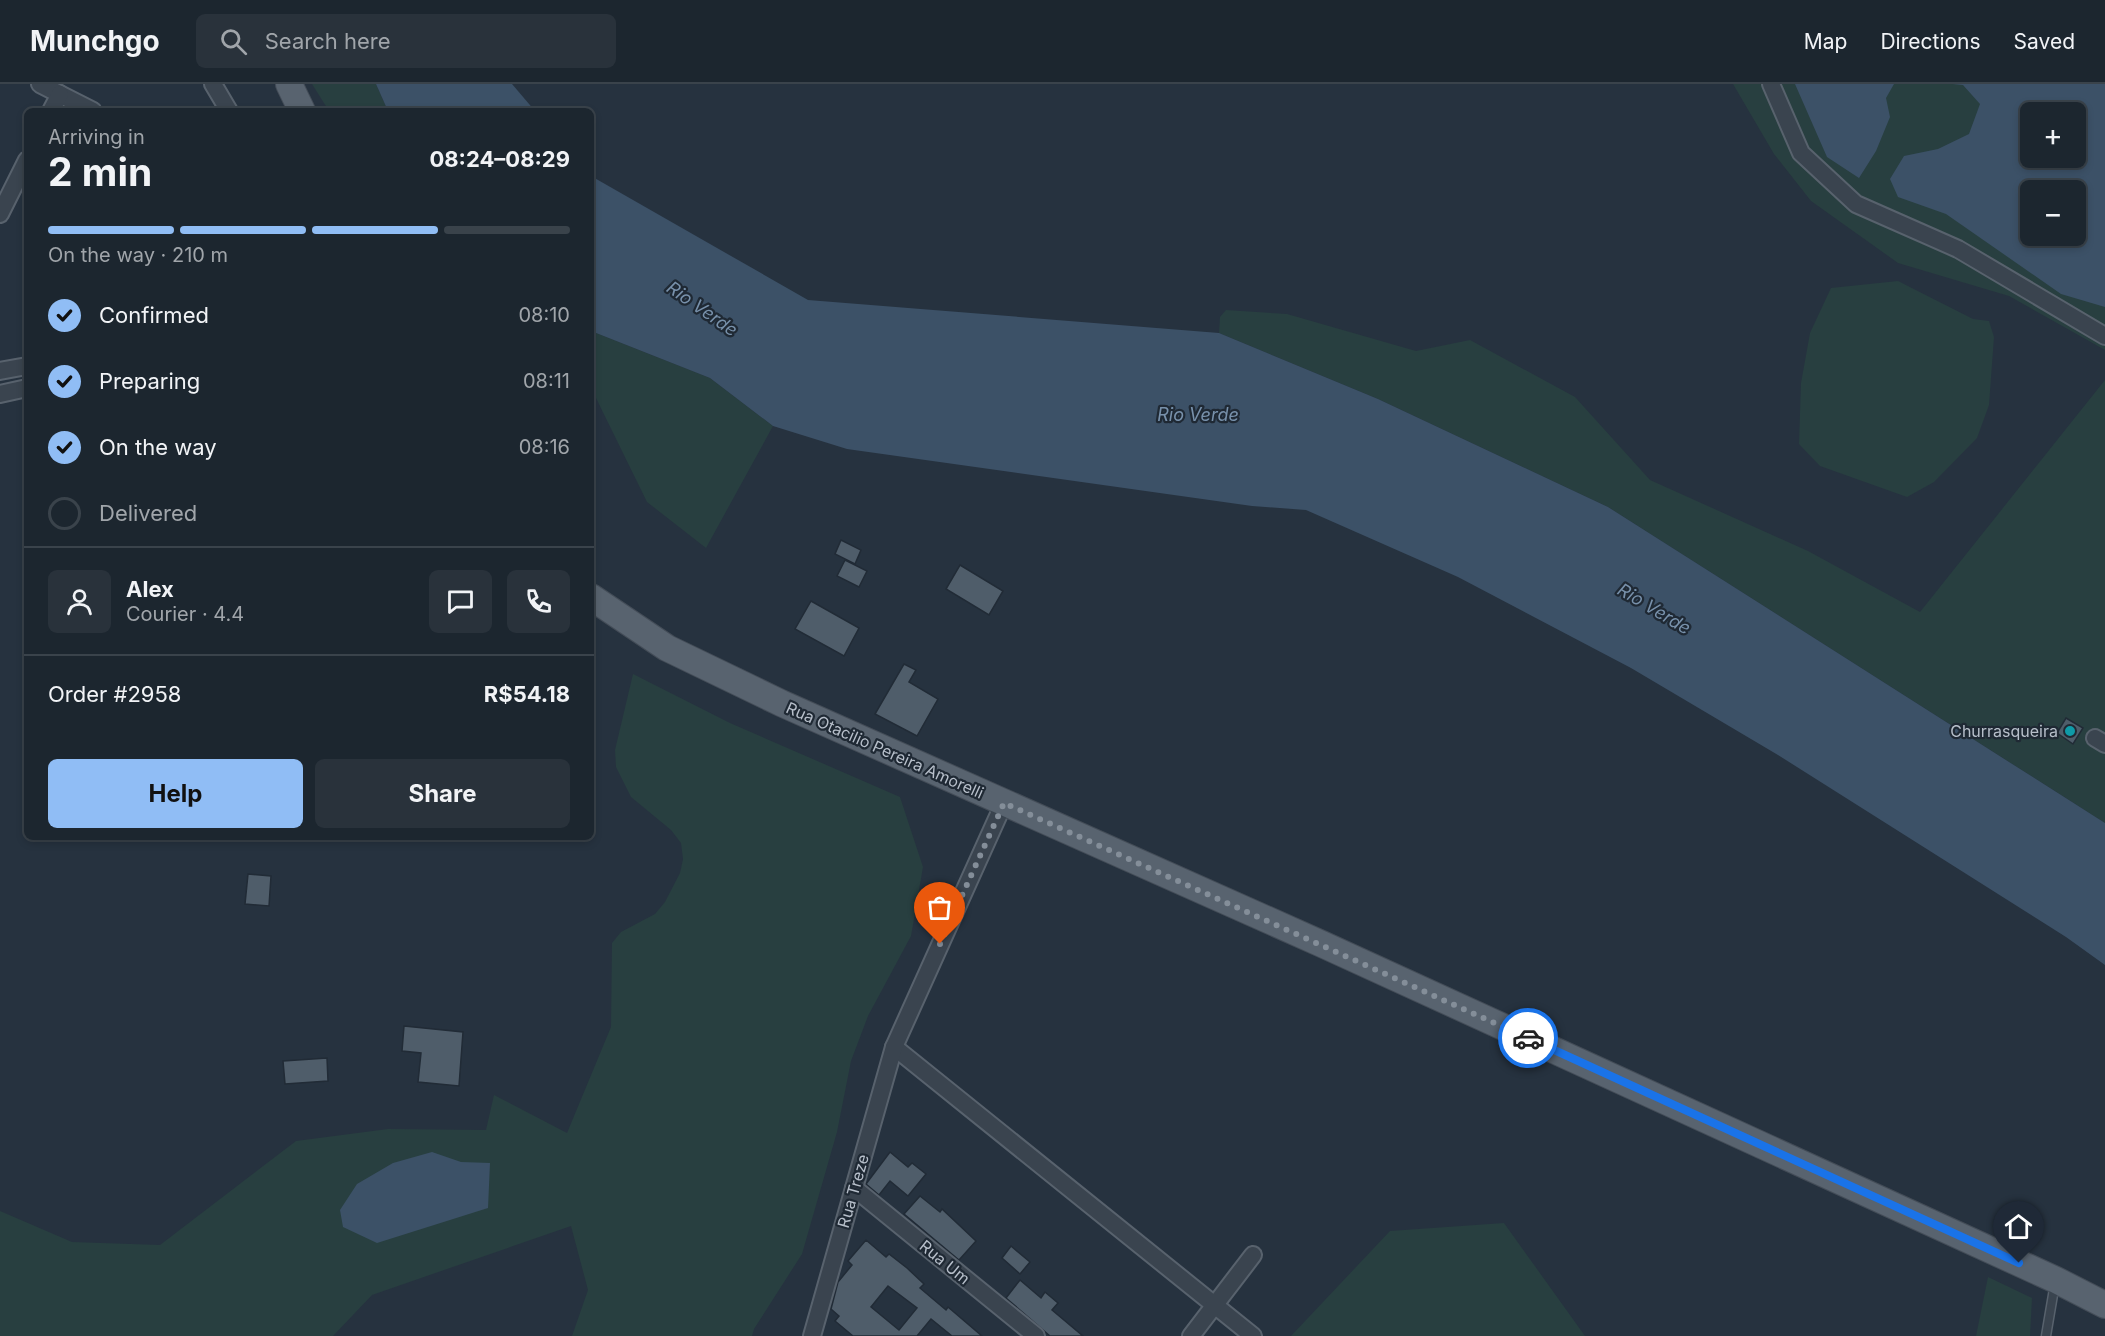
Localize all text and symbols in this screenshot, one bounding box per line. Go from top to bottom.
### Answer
search box [196,14,616,68]
text: Munchgo [30,24,160,58]
icon: search [217,25,250,58]
text: Search here [265,28,391,54]
text: Map [1804,29,1847,54]
text: Directions [1880,29,1981,54]
text: Saved [2014,29,2075,54]
map controls [2020,102,2086,246]
button: + [2020,102,2086,168]
text: Arriving in [48,125,145,149]
text: 08:24–08:29 [429,146,570,172]
text: 2 min [48,148,152,195]
button: − [2020,180,2086,246]
text: On the way · 210 m [48,243,228,267]
water label: Rio Verde [663,277,742,341]
icon: check [48,299,81,332]
text: Confirmed [99,302,209,328]
text: 08:10 [518,303,570,327]
icon: check [48,365,81,398]
text: Preparing [99,368,200,394]
text: 08:11 [523,369,570,393]
water label: Rio Verde [1157,404,1239,425]
icon: check [48,431,81,464]
text: On the way [99,434,217,460]
text: 08:16 [519,435,570,459]
text: Delivered [99,500,197,526]
button: person [48,570,111,633]
button: chat [429,570,492,633]
button: phone [507,570,570,633]
text: Alex [126,576,174,602]
water label: Rio Verde [1614,579,1695,639]
text: Courier · 4.4 [126,602,244,626]
text: Order #2958 [48,681,181,707]
text: R$54.18 [484,681,570,707]
street label: Rua Otacilio Pereira Amorelli [783,697,987,803]
place label: Churrasqueira [1950,721,2058,741]
marker: Churrasqueira [2063,724,2077,738]
button: Help [48,759,303,828]
button: Share [315,759,570,828]
pin [914,882,965,944]
icon: bag [923,891,956,924]
courier [1498,1008,1558,1068]
icon: car [1512,1022,1545,1055]
street label: Rua Treze [833,1152,873,1230]
pin [1993,1201,2044,1263]
icon: home [2002,1210,2035,1243]
street label: Rua Um [916,1236,974,1288]

